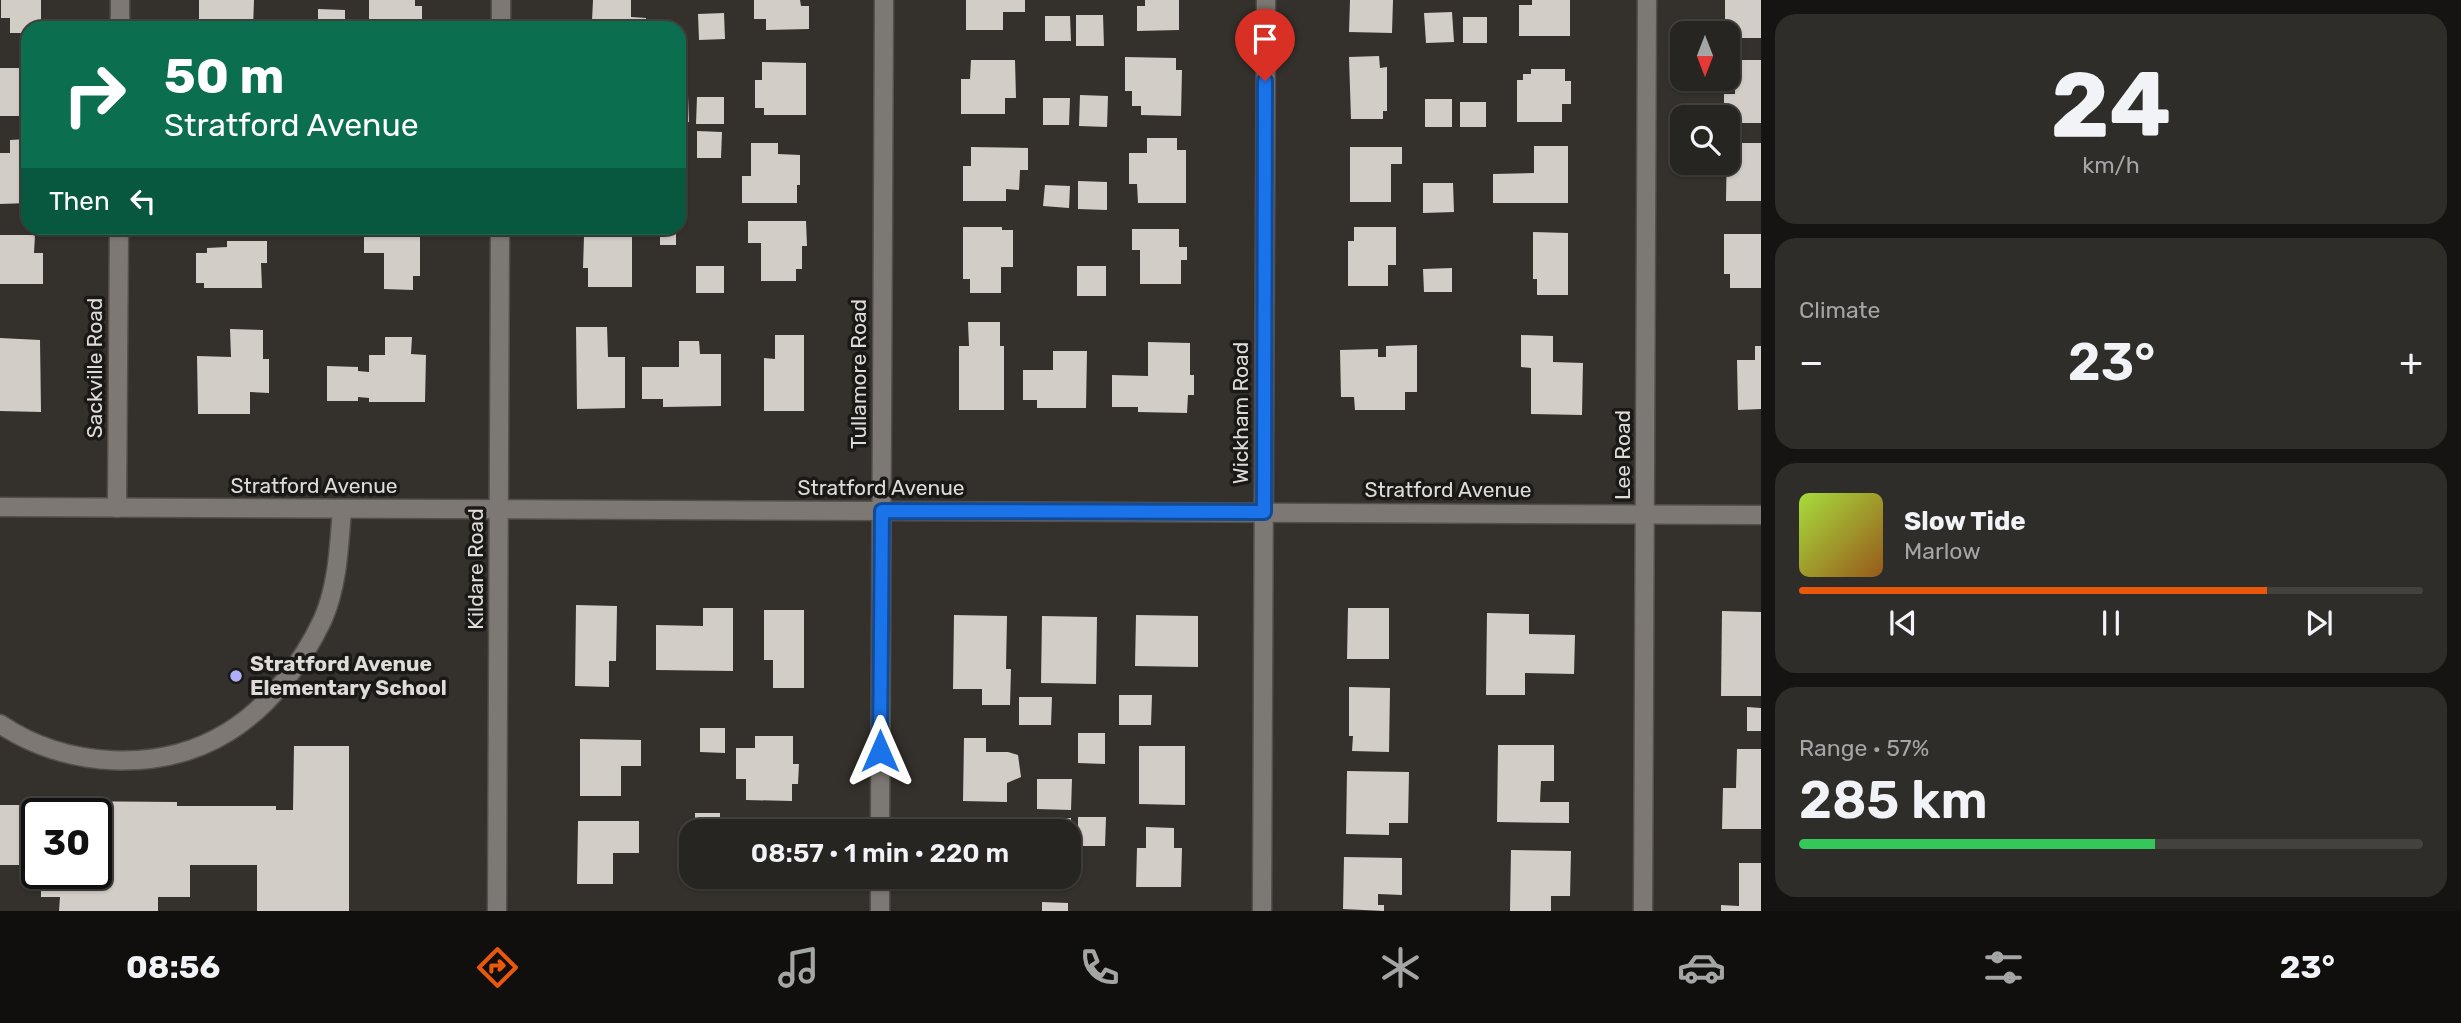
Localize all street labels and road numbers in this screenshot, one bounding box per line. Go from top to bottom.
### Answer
street label: Sackville Road [82,298,107,438]
street label: Tullamore Road [846,299,871,449]
street label: Wickham Road [1228,342,1253,484]
street label: Lee Road [1610,410,1635,500]
street label: Stratford Avenue [230,473,398,498]
street label: Stratford Avenue [797,475,965,500]
street label: Stratford Avenue [1364,477,1532,502]
street label: Kildare Road [463,508,488,630]

